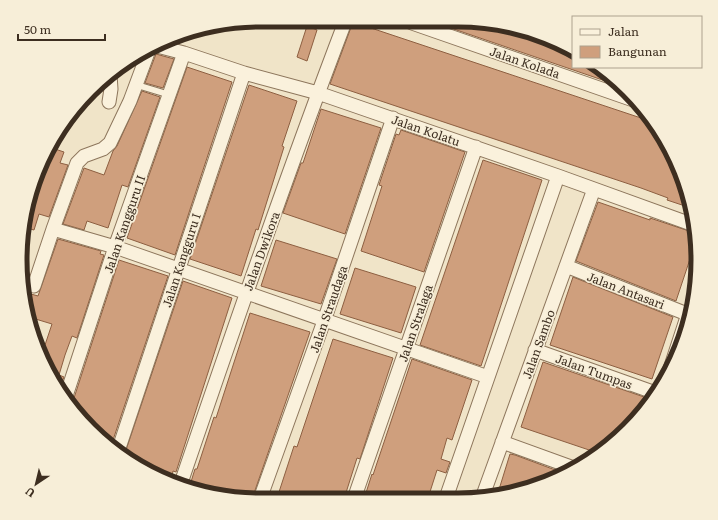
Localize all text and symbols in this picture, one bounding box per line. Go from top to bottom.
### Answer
scale bar [18,16,105,42]
legend [572,16,702,68]
text: 50 m [24,20,51,38]
text: Jalan [608,22,639,40]
street label: Jalan Kolada [487,42,563,83]
text: Bangunan [608,42,667,60]
street label: Jalan Kolatu [389,110,463,150]
street label: Jalan Kangguru II [99,172,149,276]
street label: Jalan Dwikora [238,208,284,293]
street label: Jalan Kangguru I [157,210,205,309]
street label: Jalan Straudaga [305,262,352,355]
street label: Jalan Antasari [584,267,668,313]
street label: Jalan Stralaga [393,281,437,364]
street label: Jalan Sambo [517,307,559,381]
street label: Jalan Tumpas [553,349,635,393]
north arrow [16,464,56,504]
text: U [21,484,38,502]

